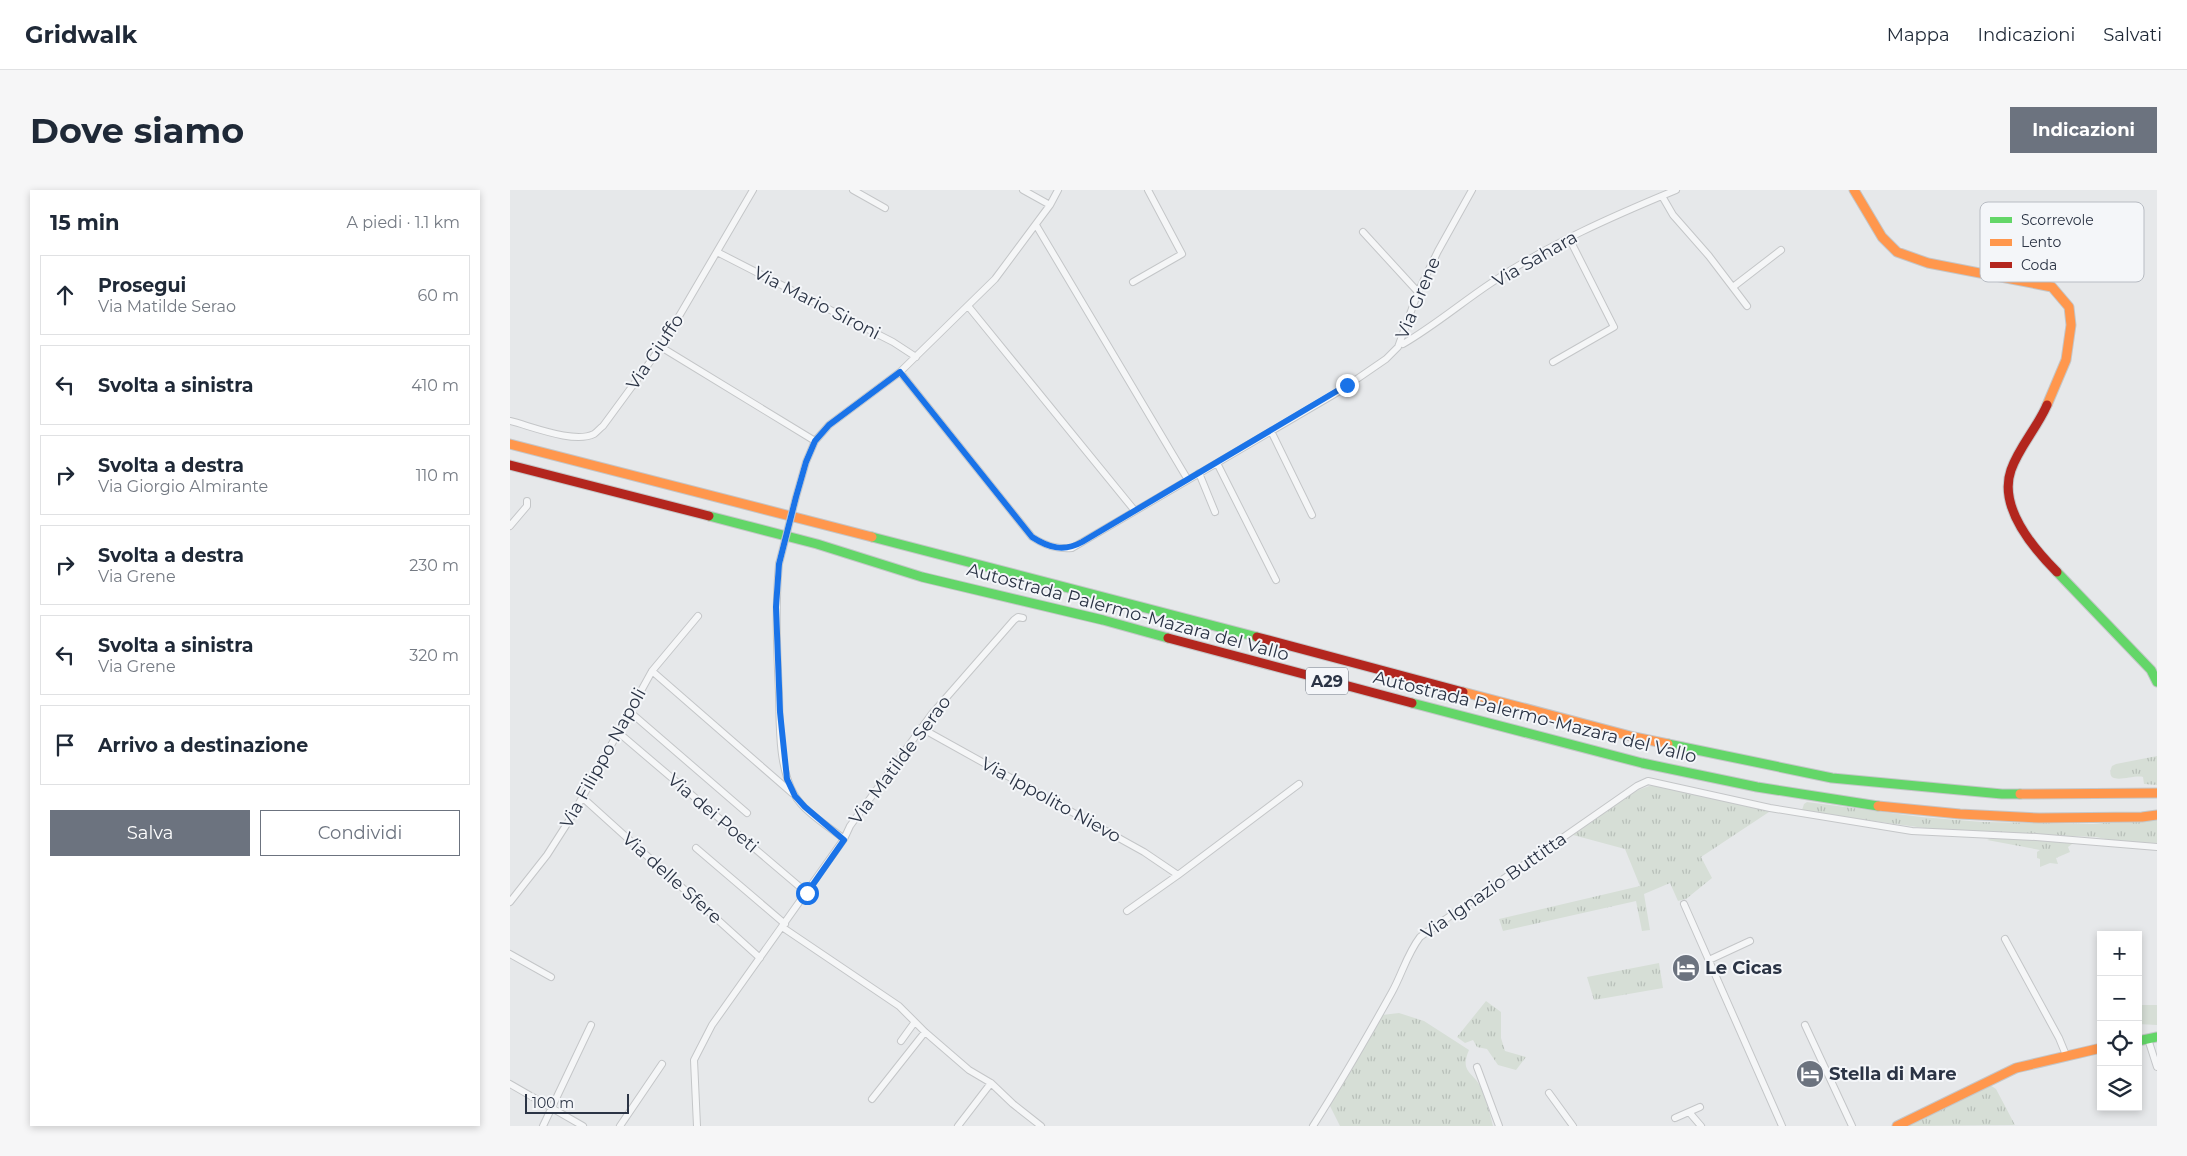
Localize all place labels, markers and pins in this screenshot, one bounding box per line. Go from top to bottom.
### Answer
hotel icon: Le Cicas [1671,953,1701,983]
place label: Le Cicas [1705,957,1782,979]
hotel icon: Stella di Mare [1795,1059,1825,1089]
place label: Stella di Mare [1829,1063,1957,1085]

